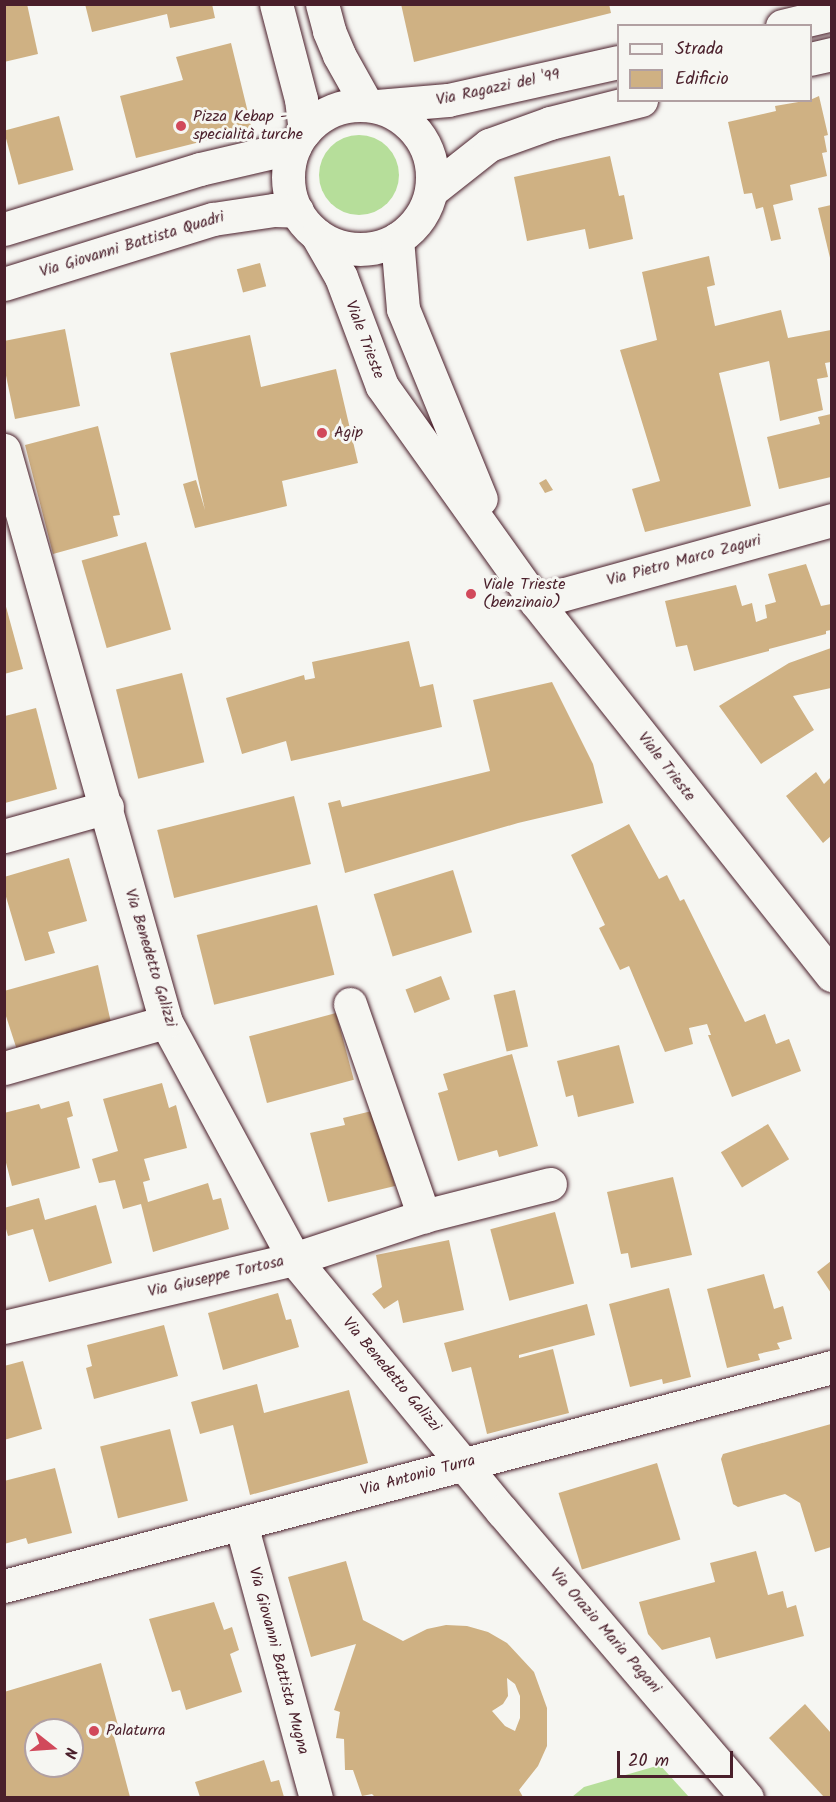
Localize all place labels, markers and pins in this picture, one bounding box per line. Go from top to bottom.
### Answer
place label: Pizza Kebap - specialità turche [193,107,303,145]
marker: Pizza Kebap - specialità turche [174,119,188,133]
place label: Agip [334,423,363,443]
marker: Agip [315,426,329,440]
place label: Viale Trieste (benzinaio) [483,575,565,613]
marker: Viale Trieste (benzinaio) [464,587,478,601]
place label: Palaturra [106,1721,166,1741]
marker: Palaturra [87,1724,101,1738]

